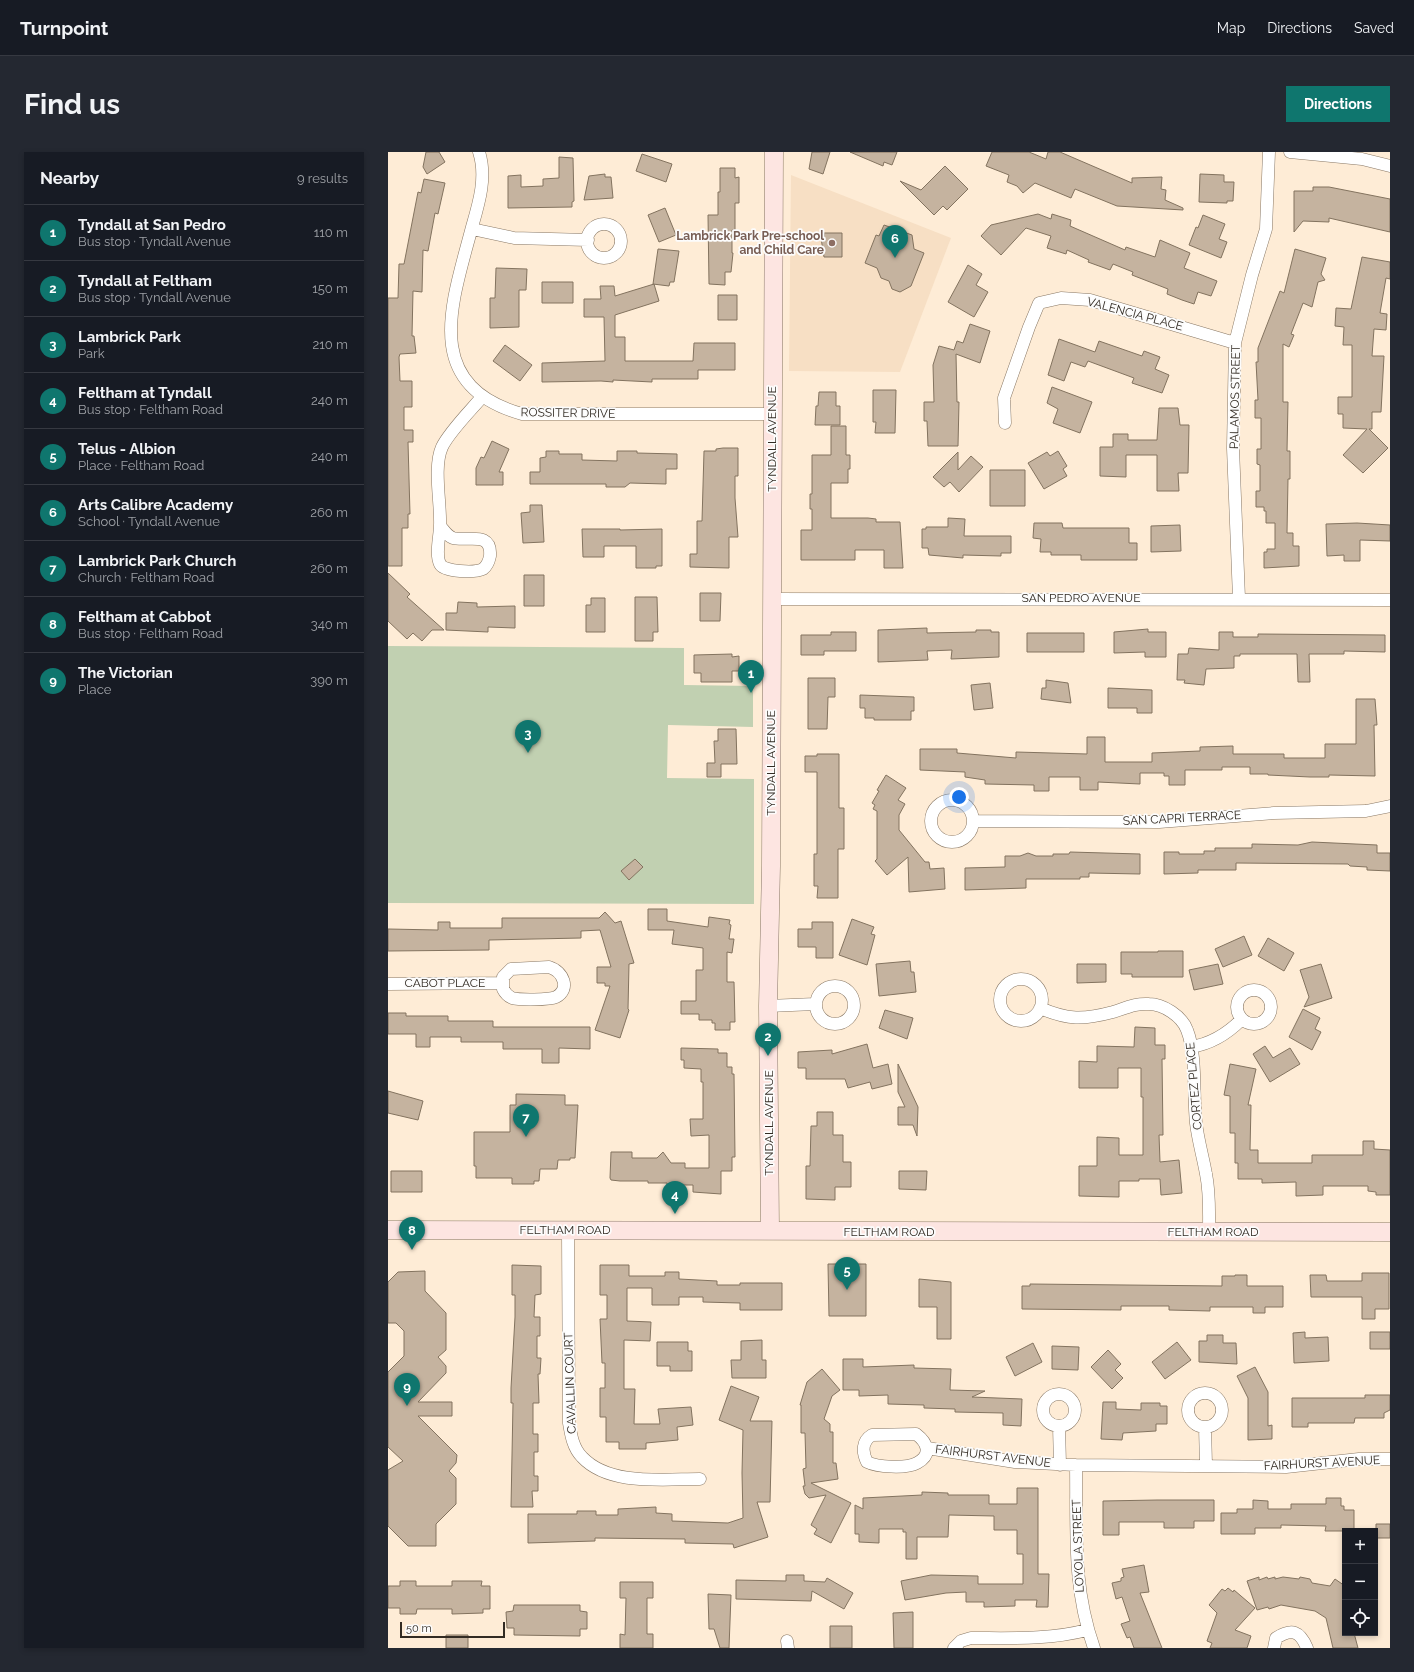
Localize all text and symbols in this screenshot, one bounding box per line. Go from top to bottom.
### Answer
text: Turnpoint [20,17,108,39]
text: Map [1217,20,1245,36]
text: Directions [1267,20,1332,36]
text: Saved [1354,20,1394,36]
button: Directions [1286,86,1390,122]
text: Find us [24,88,120,121]
text: Nearby [40,168,99,188]
text: 9 results [297,171,348,186]
text: Tyndall at San Pedro [78,216,226,234]
text: 1 [50,225,56,240]
text: 110 m [314,225,348,240]
pin: 6 [882,225,908,258]
place label: Lambrick Park Pre-school and Child Care [676,229,824,257]
text: Bus stop · Tyndall Avenue [78,234,231,249]
marker: Lambrick Park Pre-school and Child Care [827,238,837,248]
text: Tyndall at Feltham [78,272,212,290]
text: 2 [49,281,57,296]
text: 150 m [312,281,348,296]
text: Bus stop · Tyndall Avenue [78,290,231,305]
street label: VALENCIA PLACE [1085,294,1185,334]
text: Lambrick Park [78,328,181,346]
text: 3 [49,337,57,352]
text: 210 m [312,337,348,352]
street label: PALAMOS STREET [1227,344,1243,449]
text: Park [78,346,105,361]
text: Feltham at Tyndall [78,384,212,402]
street label: TYNDALL AVENUE [765,386,779,492]
text: 4 [49,393,57,408]
text: 240 m [311,393,348,408]
text: Bus stop · Feltham Road [78,402,223,417]
street label: ROSSITER DRIVE [521,405,615,421]
text: Telus - Albion [78,440,176,458]
text: 5 [49,449,57,464]
text: 240 m [311,449,348,464]
text: Place · Feltham Road [78,458,204,473]
text: Arts Calibre Academy [78,496,233,514]
text: 6 [49,505,57,520]
text: 260 m [310,505,348,520]
text: School · Tyndall Avenue [78,514,220,529]
text: Lambrick Park Church [78,552,236,570]
text: 7 [49,561,57,576]
text: 260 m [310,561,348,576]
text: Church · Feltham Road [78,570,214,585]
street label: SAN PEDRO AVENUE [1022,591,1140,605]
text: Feltham at Cabbot [78,608,211,626]
text: 8 [49,617,57,632]
text: 340 m [311,617,348,632]
text: Bus stop · Feltham Road [78,626,223,641]
pin: 1 [738,660,764,693]
text: The Victorian [78,664,173,682]
text: 9 [49,673,57,688]
text: 390 m [310,673,348,688]
text: Place [78,682,111,697]
street label: TYNDALL AVENUE [764,710,778,816]
pin: 3 [515,720,541,753]
your location [949,787,969,807]
street label: SAN CAPRI TERRACE [1123,808,1241,828]
street label: CABOT PLACE [405,976,485,990]
pin: 2 [755,1023,781,1056]
street label: CORTEZ PLACE [1183,1042,1205,1130]
street label: TYNDALL AVENUE [762,1070,776,1176]
pin: 7 [513,1104,539,1137]
pin: 4 [662,1181,688,1214]
pin: 8 [399,1217,425,1250]
street label: FELTHAM ROAD [519,1223,611,1237]
street label: FELTHAM ROAD [843,1225,935,1239]
street label: FELTHAM ROAD [1167,1225,1259,1239]
pin: 5 [834,1257,860,1290]
street label: CAVALLIN COURT [561,1331,579,1434]
pin: 9 [394,1373,420,1406]
street label: FAIRHURST AVENUE [934,1442,1052,1470]
street label: FAIRHURST AVENUE [1264,1453,1380,1473]
street label: LOYOLA STREET [1069,1498,1087,1593]
map controls [1342,1528,1378,1636]
button: + [1342,1528,1378,1564]
button: − [1342,1564,1378,1600]
button: locate [1342,1600,1378,1636]
scale bar [400,1620,505,1639]
text: 50 m [406,1622,432,1635]

